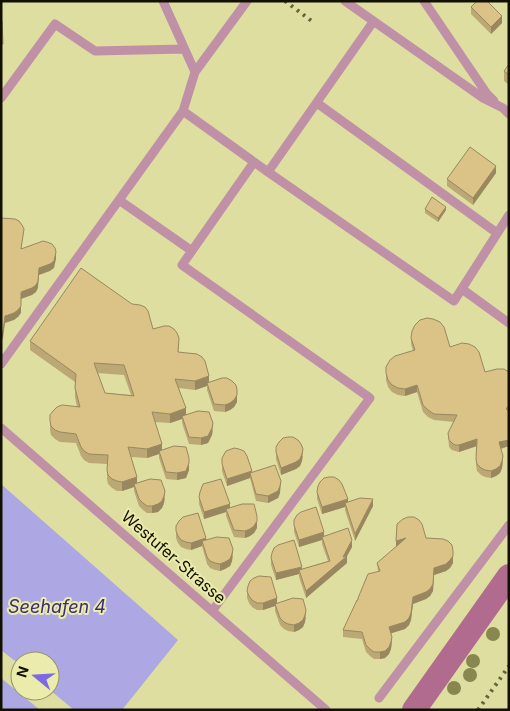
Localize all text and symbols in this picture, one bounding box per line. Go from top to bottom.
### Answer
street label: Westufer-Strasse [118,506,230,608]
water label: Seehafen 4 [8,596,106,617]
north arrow [10,651,60,701]
text: N [12,664,32,680]

